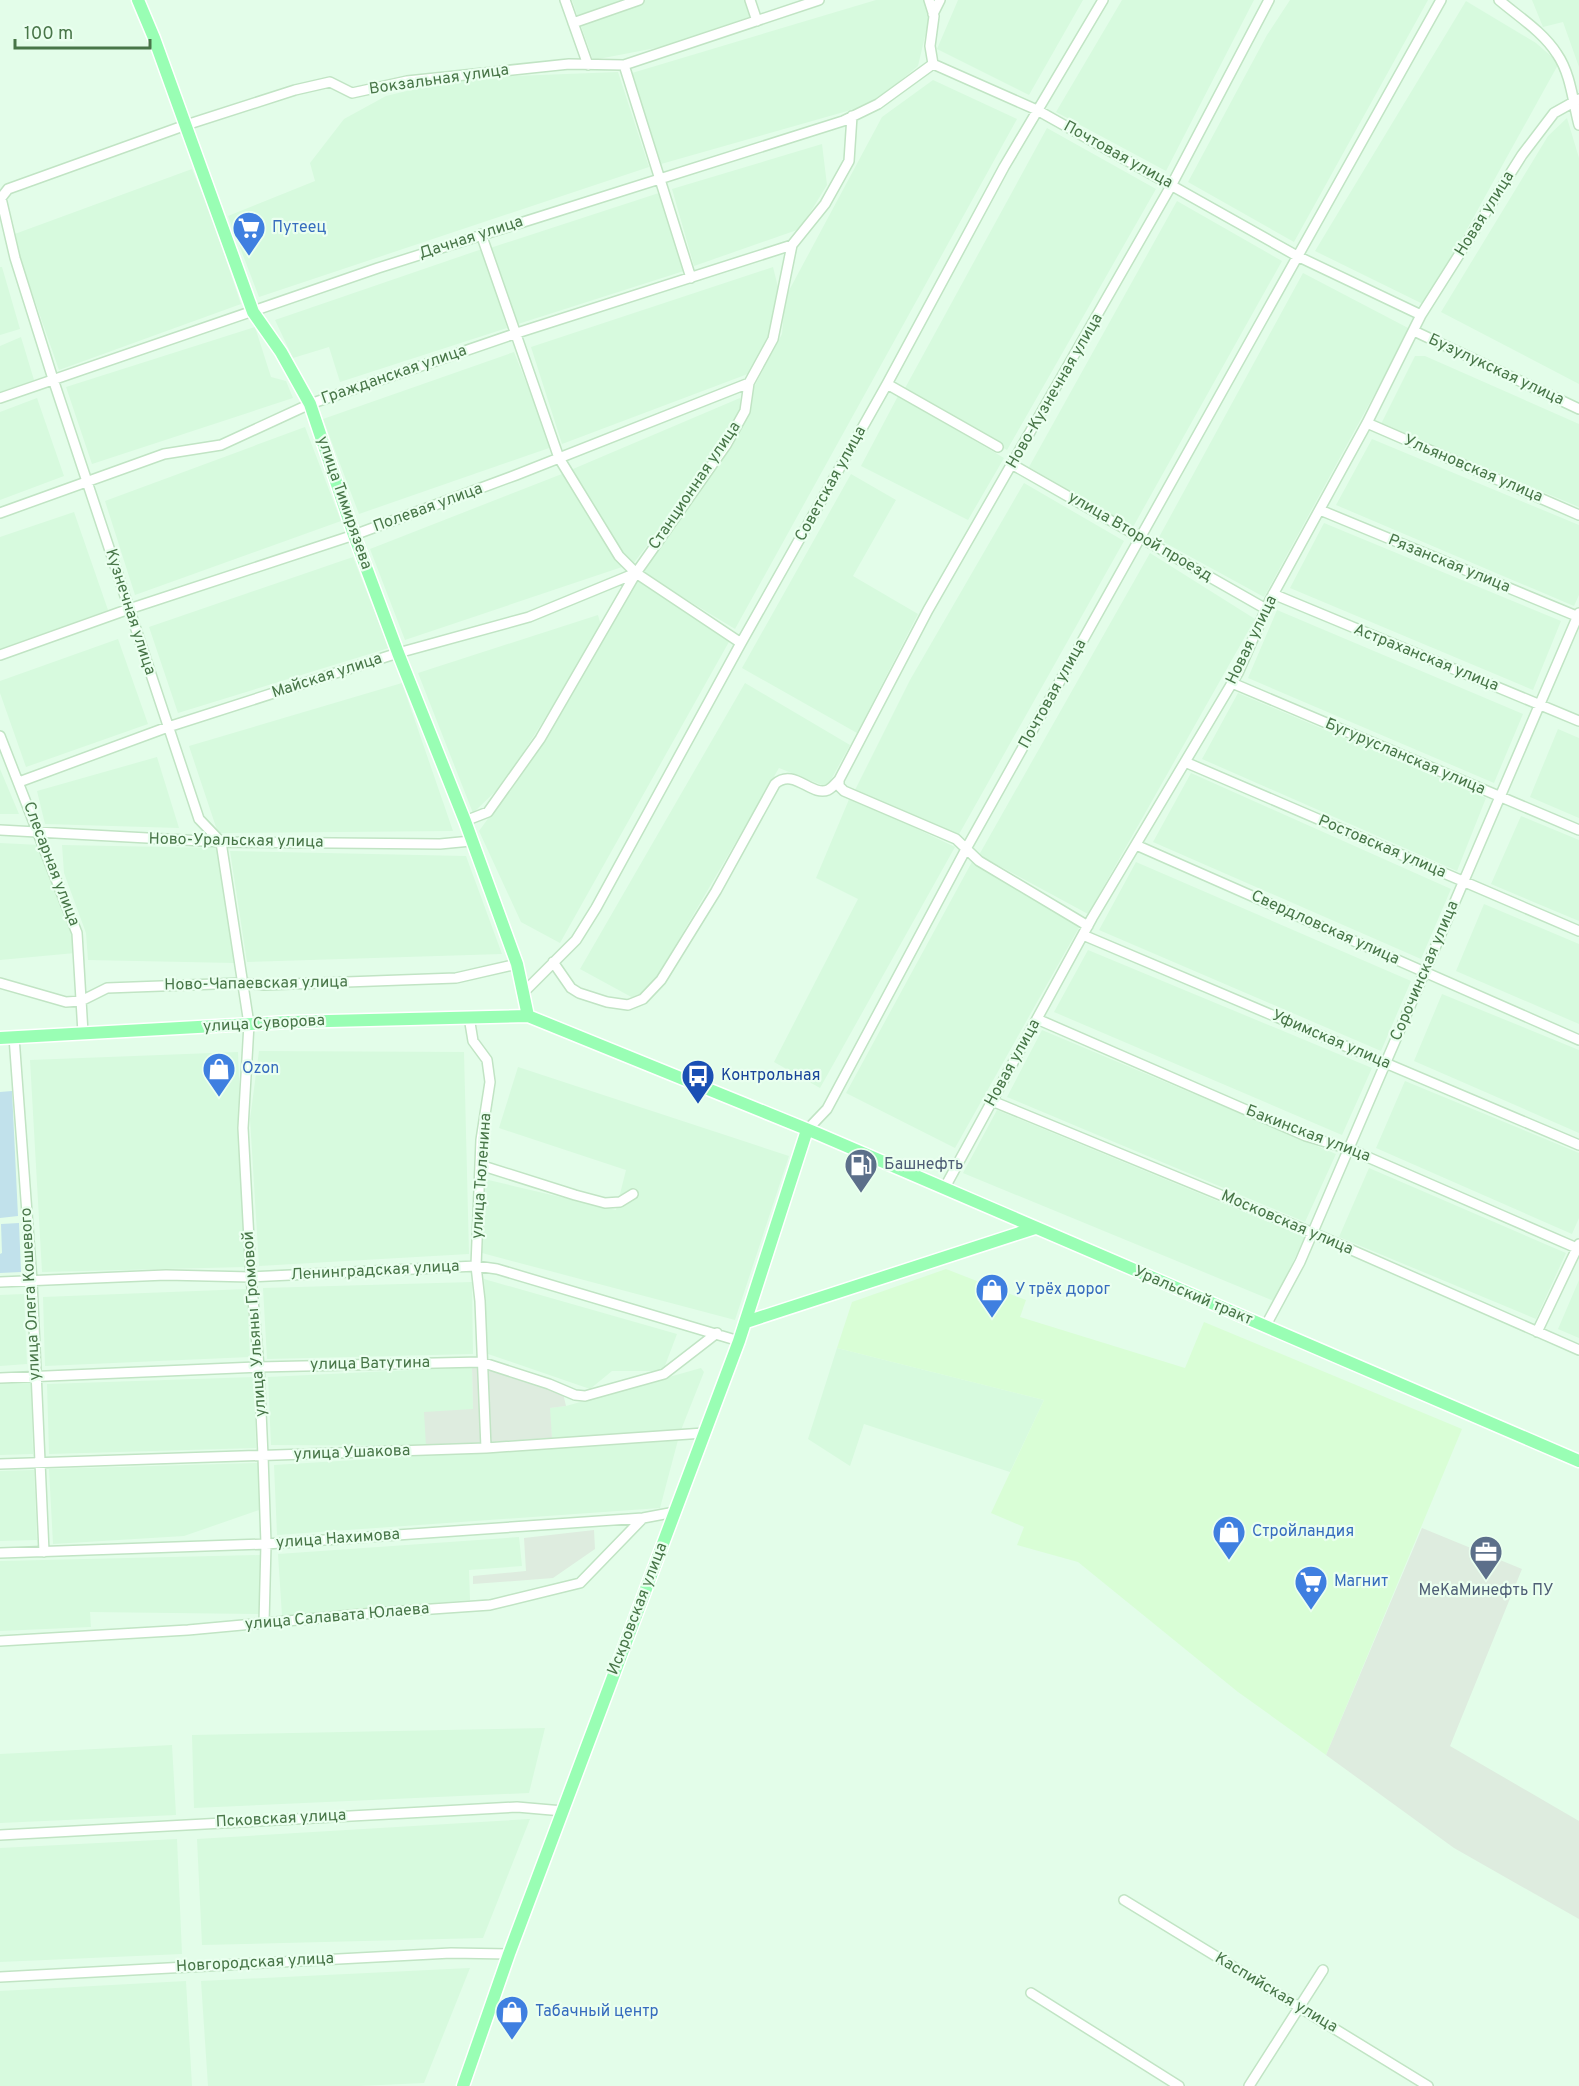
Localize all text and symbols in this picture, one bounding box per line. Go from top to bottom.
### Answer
scale bar [15,12,150,50]
text: 100 m [24,23,73,46]
street label: Вокзальная улица [368,60,510,100]
street label: Почтовая улица [1060,117,1176,193]
street label: Новая улица [1451,168,1519,260]
supermarket icon: Путеец [231,210,267,257]
street label: Дачная улица [416,212,526,264]
place label: Путеец [272,218,327,238]
street label: Ново-Кузнечная улица [1002,310,1108,472]
street label: Бузулукская улица [1425,330,1567,410]
street label: Гражданская улица [319,341,469,409]
street label: Станционная улица [645,418,745,554]
street label: Советская улица [791,423,871,545]
street label: Ульяновская улица [1400,431,1546,507]
street label: улица Тимирязева [312,434,376,572]
street label: Полевая улица [371,479,485,537]
street label: улица Второй проезд [1064,487,1216,587]
street label: Рязанская улица [1385,530,1513,598]
street label: Кузнечная улица [100,546,160,678]
street label: Новая улица [1222,592,1282,688]
street label: Астраханская улица [1351,620,1501,696]
street label: Почтовая улица [1015,636,1091,752]
street label: Майская улица [269,649,385,703]
street label: Бугурусланская улица [1322,714,1488,800]
street label: Слесарная улица [18,799,84,929]
street label: Ростовская улица [1315,811,1449,883]
street label: Ново-Уральская улица [148,829,324,853]
street label: Свердловская улица [1248,886,1402,970]
street label: Сорочинская улица [1386,898,1464,1044]
street label: Ново-Чапаевская улица [164,972,348,996]
street label: Уфимская улица [1269,1006,1393,1074]
street label: улица Суворова [202,1011,326,1037]
street label: Новая улица [981,1016,1045,1110]
shop icon: Ozon [201,1051,237,1098]
bus stop icon: Контрольная [680,1058,716,1105]
place label: Ozon [242,1059,279,1079]
place label: Контрольная [721,1066,820,1086]
street label: Бакинская улица [1243,1101,1373,1167]
street label: улица Тюленина [468,1112,496,1240]
fuel station icon: Башнефть [843,1147,879,1194]
place label: Башнефть [884,1155,963,1175]
street label: Московская улица [1218,1186,1356,1260]
street label: улица Олега Кошевого [16,1207,46,1381]
street label: улица Ульяны Громовой [239,1230,271,1418]
street label: Ленинградская улица [290,1257,460,1285]
street label: Уральский тракт [1131,1262,1255,1330]
shop icon: У трёх дорог [974,1272,1010,1319]
place label: У трёх дорог [1015,1280,1111,1300]
street label: улица Ватутина [310,1353,430,1375]
street label: улица Ушакова [293,1441,411,1465]
shop icon: Стройландия [1211,1514,1247,1561]
place label: Стройландия [1252,1522,1354,1542]
street label: улица Нахимова [275,1525,401,1553]
office icon: МеКаМинефть ПУ [1468,1534,1504,1581]
street label: Искровская улица [604,1540,672,1678]
supermarket icon: Магнит [1293,1564,1329,1611]
place label: Магнит [1334,1572,1388,1592]
place label: МеКаМинефть ПУ [1418,1581,1554,1601]
street label: улица Салавата Юлаева [244,1599,430,1635]
street label: Псковская улица [215,1806,347,1832]
street label: Каспийская улица [1211,1948,1341,2038]
street label: Новгородская улица [175,1949,335,1977]
shop icon: Табачный центр [494,1994,530,2041]
place label: Табачный центр [535,2002,659,2022]

